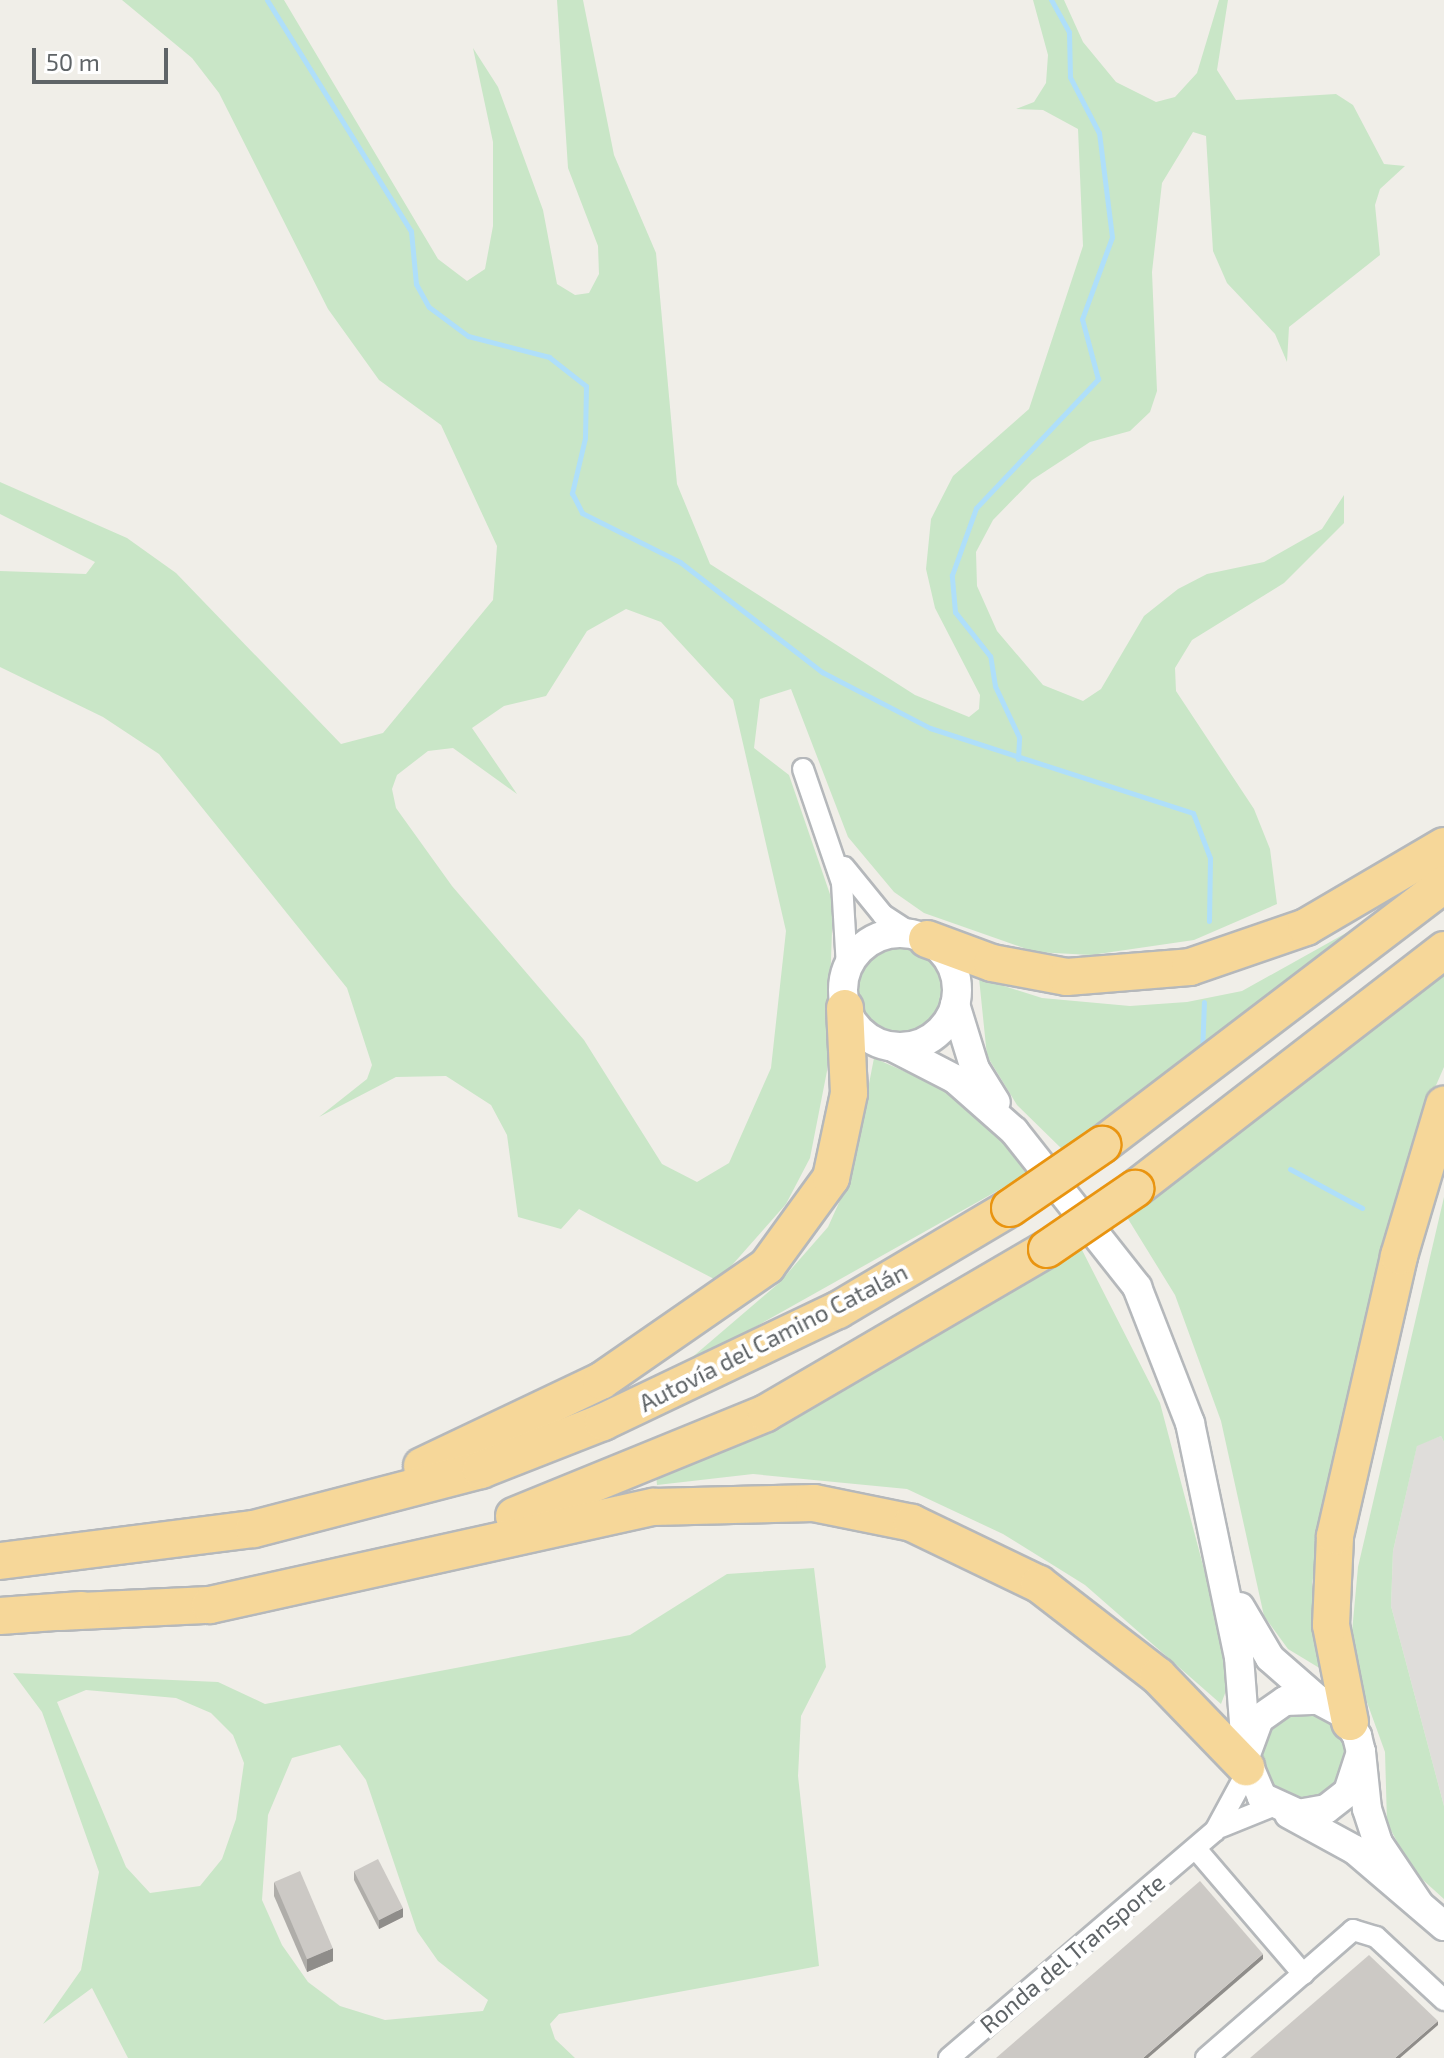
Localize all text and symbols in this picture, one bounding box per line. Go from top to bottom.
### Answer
scale bar [36,32,172,82]
text: 50 m [46,47,100,76]
street label: Autovía del Camino Catalán [634,1257,912,1417]
street label: Ronda del Transporte [973,1867,1171,2039]

